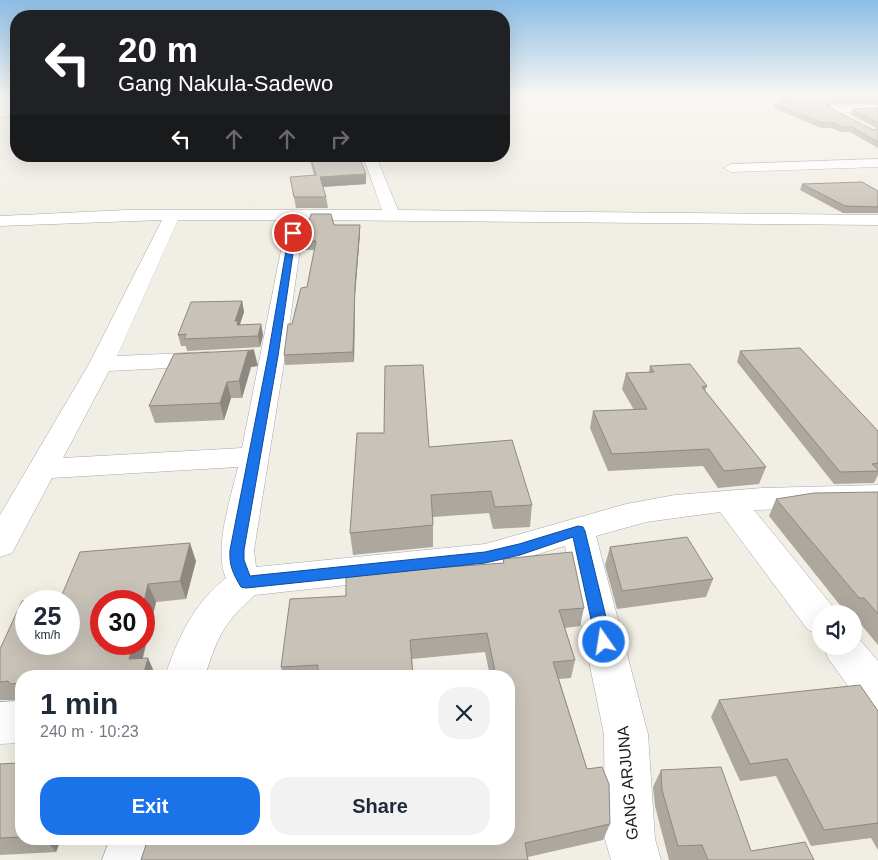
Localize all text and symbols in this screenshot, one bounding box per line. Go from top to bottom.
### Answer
icon: left [35,30,100,95]
text: 20 m [118,30,198,69]
text: Gang Nakula-Sadewo [118,71,333,96]
icon: left [167,125,195,153]
icon: ahead [220,125,248,153]
icon: ahead [273,125,301,153]
icon: right [326,125,354,153]
pin [272,212,314,254]
icon: arrive [279,219,307,247]
speed limit sign: 30 [90,590,155,655]
text: 25 [34,602,61,630]
map controls [812,605,862,655]
button: sound [812,605,862,655]
position arrow [577,615,629,667]
text: km/h [34,628,61,642]
text: 1 min [40,687,118,720]
button: close [438,687,490,739]
text: 240 m · 10:23 [40,723,139,740]
street label: GANG ARJUNA [614,725,641,841]
button: Exit [40,777,260,835]
button: Share [270,777,490,835]

